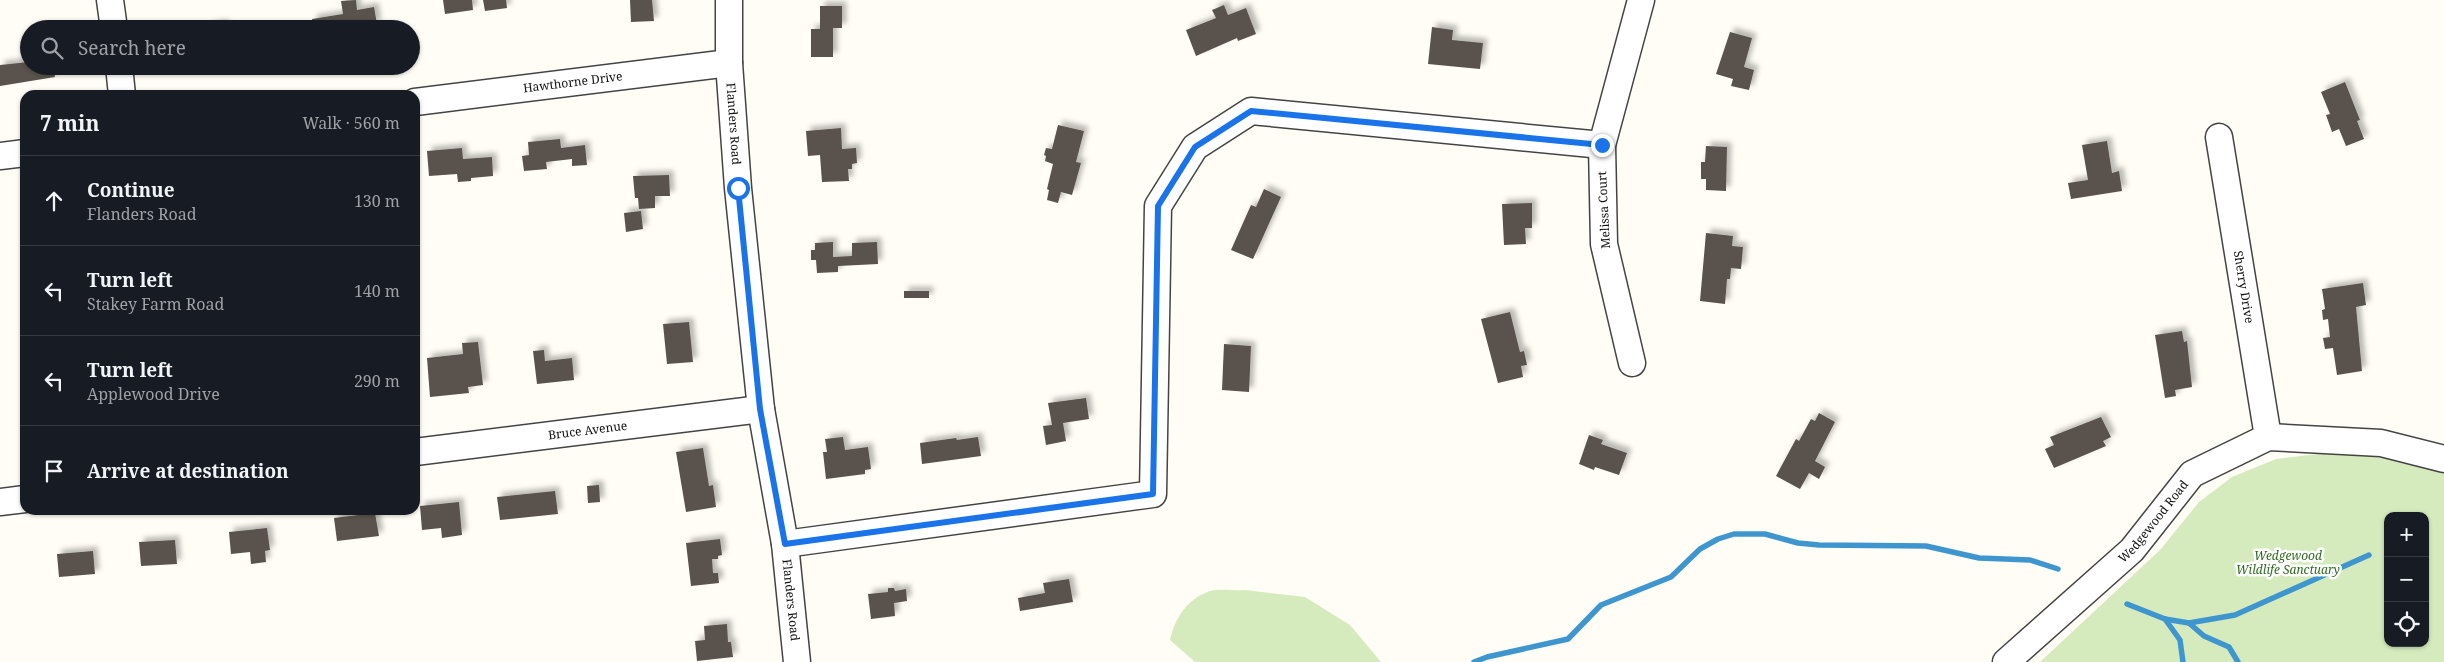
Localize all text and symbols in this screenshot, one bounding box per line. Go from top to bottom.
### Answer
search box [20,20,420,75]
icon: search [38,34,66,62]
text: Search here [78,35,186,61]
street label: Hawthorne Drive [522,67,623,97]
street label: Flanders Road [722,82,745,166]
text: 7 min [40,109,99,137]
text: Walk · 560 m [303,112,400,134]
route end [1591,134,1614,157]
street label: Melissa Court [1593,171,1614,249]
text: Continue [87,177,175,203]
route start [727,177,750,200]
icon: ahead [40,187,68,215]
text: 130 m [354,190,400,212]
text: Flanders Road [87,203,197,225]
street label: Sherry Drive [2230,249,2258,325]
text: Turn left [87,267,173,293]
icon: left [40,277,68,305]
text: 140 m [354,280,400,302]
text: Stakey Farm Road [87,293,224,315]
text: Turn left [87,357,173,383]
icon: left [40,367,68,395]
text: 290 m [354,370,400,392]
text: Applewood Drive [87,383,220,405]
street label: Bruce Avenue [547,417,628,443]
icon: arrive [40,457,68,485]
text: Arrive at destination [87,458,289,484]
street label: Wedgewood Road [2114,476,2192,566]
map controls [2384,512,2429,647]
button: + [2384,512,2429,557]
park label: Wedgewood Wildlife Sanctuary [2236,547,2340,578]
button: − [2384,557,2429,602]
street label: Flanders Road [779,558,804,642]
button: locate [2384,602,2429,647]

